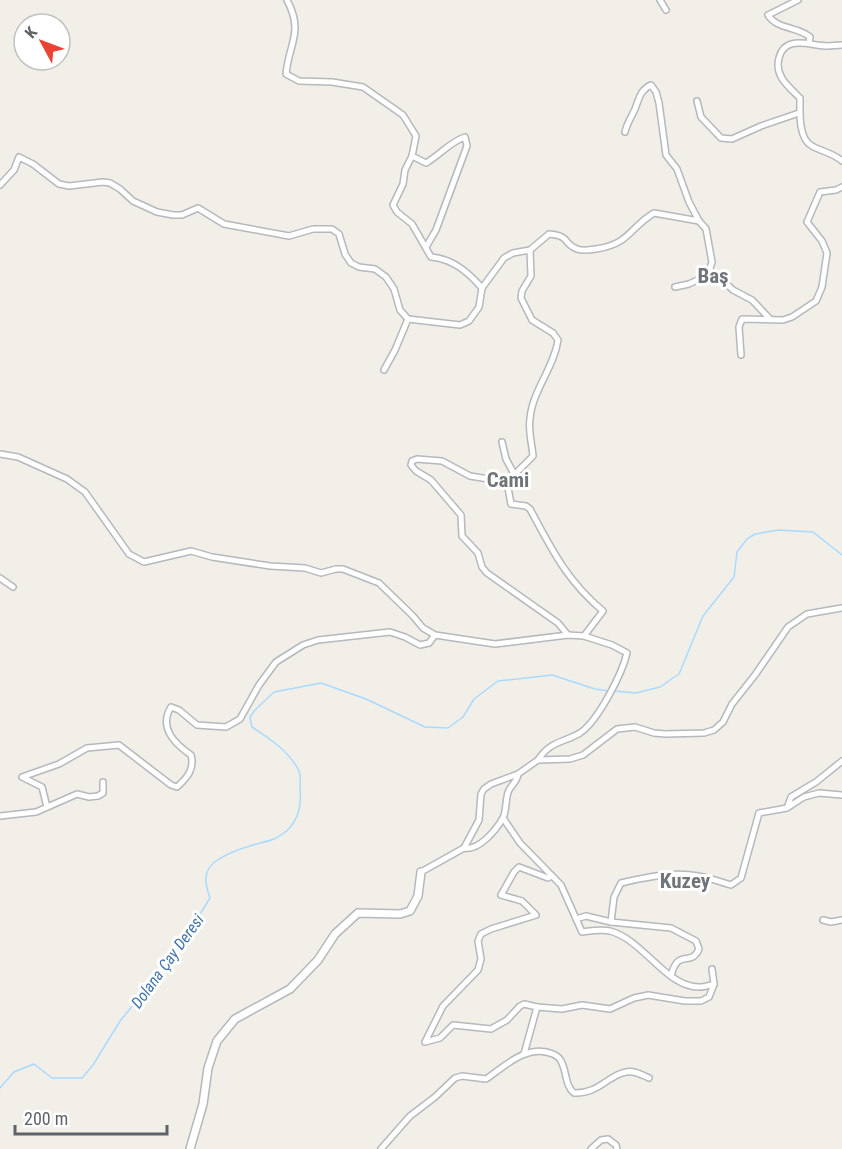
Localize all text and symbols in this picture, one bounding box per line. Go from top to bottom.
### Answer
north arrow [12,12,72,72]
text: K [21,23,41,42]
district label: Baş [697,264,729,288]
district label: Cami [487,468,529,492]
district label: Kuzey [660,869,711,893]
water label: Dolana Çay Deresi [127,910,208,1012]
scale bar [15,1098,166,1136]
text: 200 m [24,1108,68,1129]

